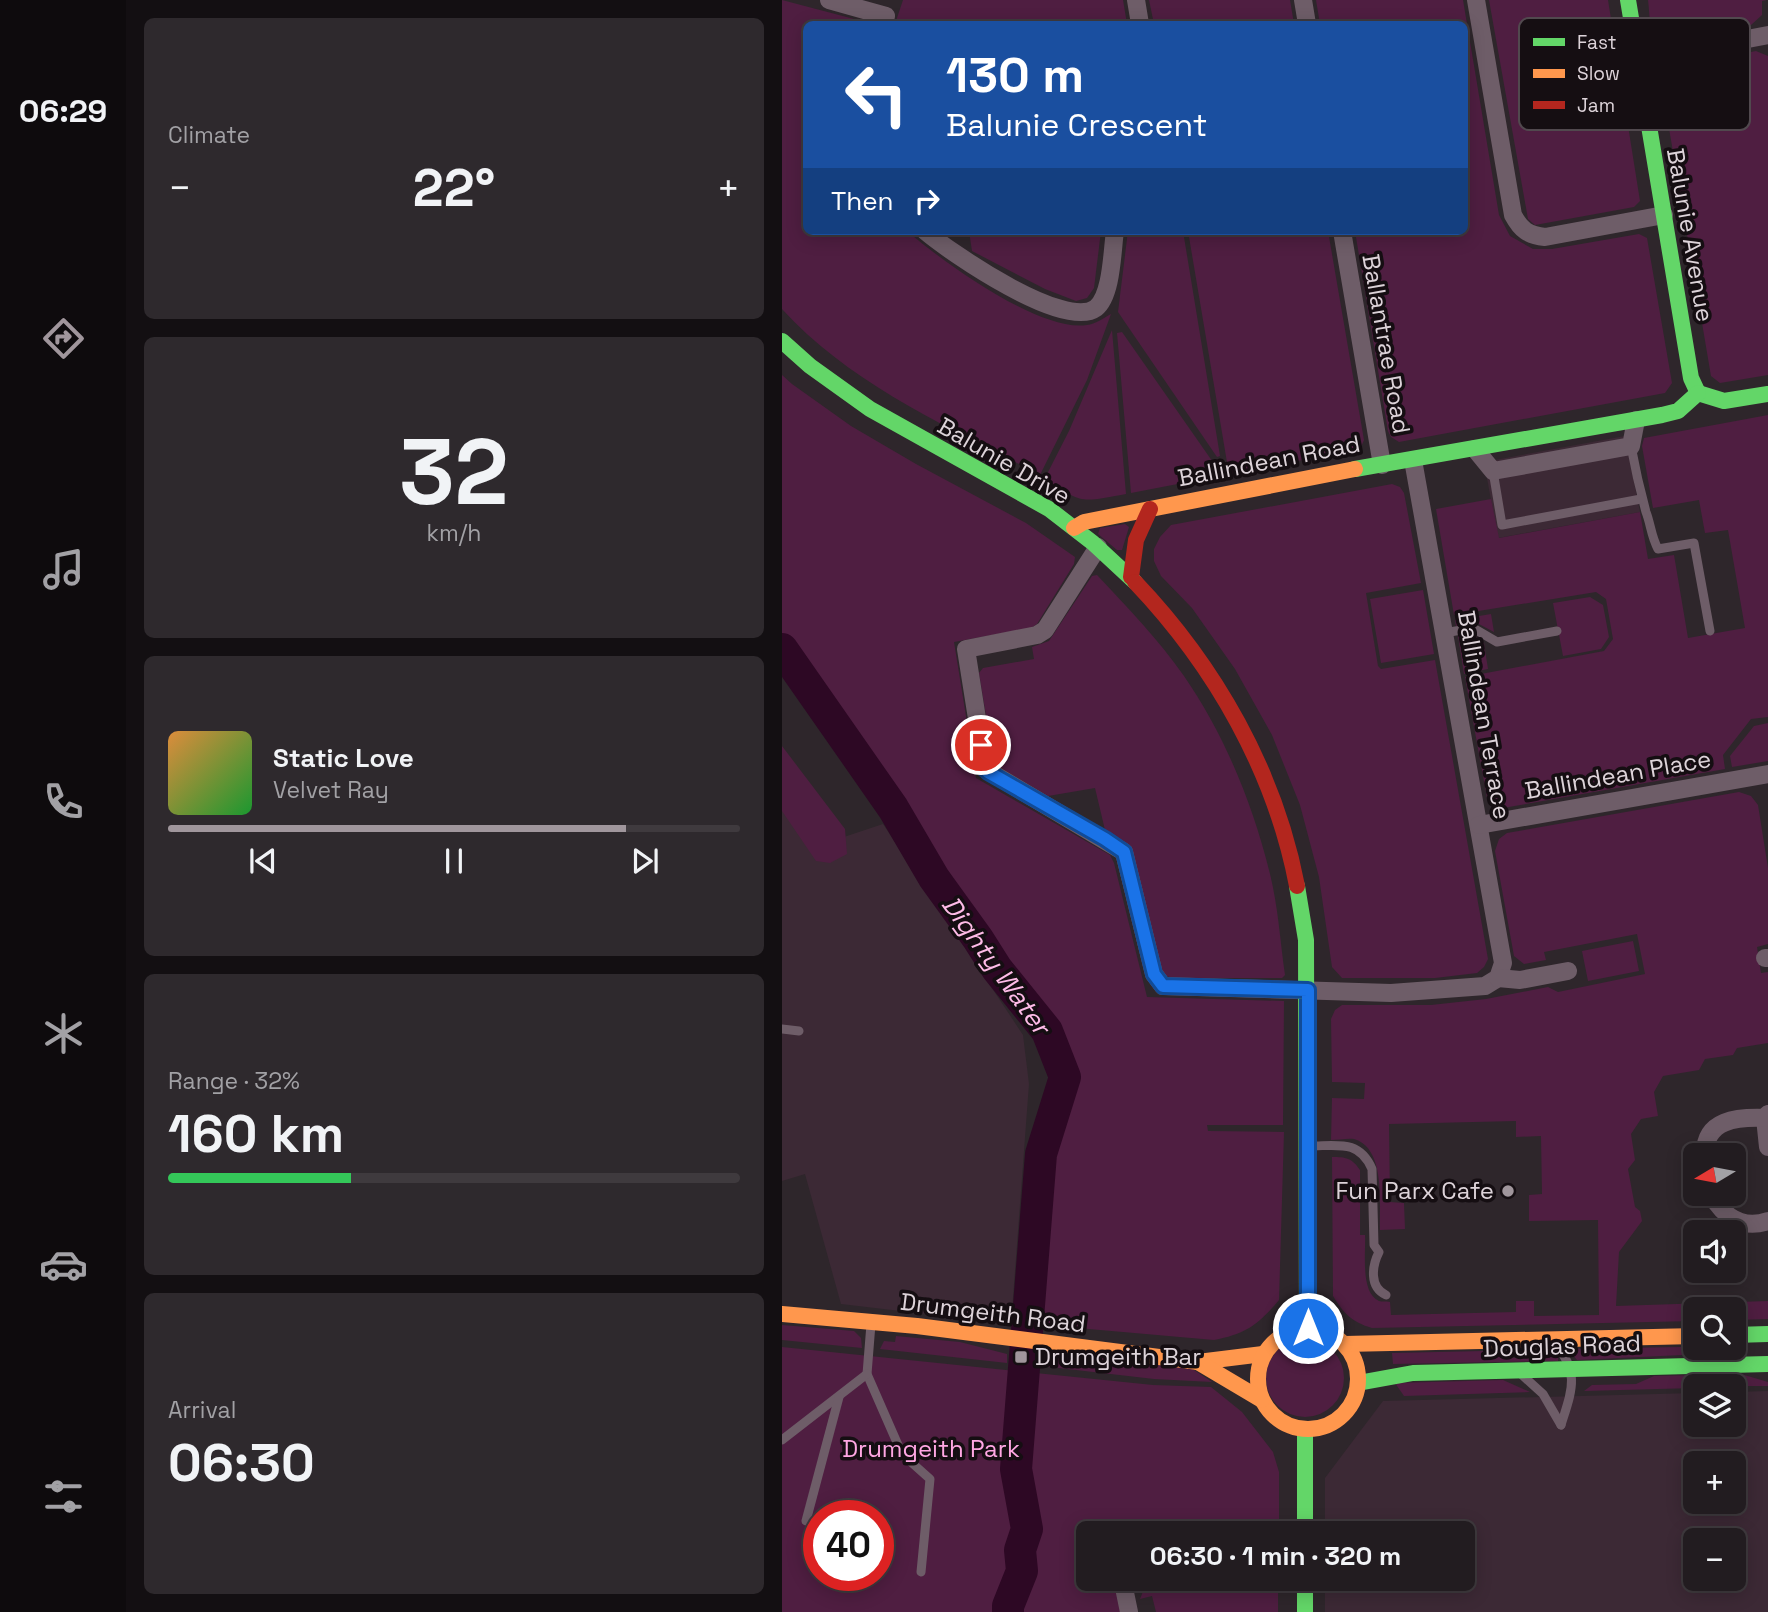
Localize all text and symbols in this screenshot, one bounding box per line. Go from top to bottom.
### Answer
legend [1519,18,1750,130]
text: Fast [1577,30,1617,55]
text: 130 m [946,44,1084,106]
icon: left [831,49,922,140]
text: Slow [1577,61,1620,86]
text: 06:29 [19,91,107,131]
text: Jam [1577,93,1615,118]
text: Balunie Crescent [946,105,1207,145]
text: Climate [168,120,250,150]
street label: Balunie Avenue [1660,146,1721,324]
text: 22° [413,155,495,221]
text: − [168,164,192,212]
text: + [716,164,740,212]
icon: right [908,182,946,220]
text: Then [831,184,894,218]
street label: Ballantrae Road [1355,252,1418,436]
icon: directions [39,314,88,363]
street label: Balunie Drive [932,410,1076,511]
text: 32 [399,414,509,531]
street label: Ballindean Road [1175,428,1363,493]
text: km/h [427,518,481,548]
icon: music [39,545,88,594]
street label: Ballindean Terrace [1451,608,1518,822]
pin [951,715,1011,775]
icon: arrive [962,726,1000,764]
text: Static Love [273,741,414,775]
street label: Ballindean Place [1522,743,1714,806]
text: Velvet Ray [273,775,389,805]
icon: phone [39,777,88,826]
icon: previous [244,842,282,880]
icon: pause [435,842,473,880]
icon: next [626,842,664,880]
water label: Dighty Water [934,889,1060,1044]
icon: climate [39,1009,88,1058]
text: Range · 32% [168,1066,300,1096]
text: 160 km [168,1101,344,1167]
north arrow [1683,1143,1746,1206]
map controls [1683,1143,1746,1591]
place label: Fun Parx Cafe [1335,1175,1494,1206]
marker: Fun Parx Cafe [1500,1183,1516,1199]
button: sound [1683,1220,1746,1283]
icon: car [39,1240,88,1289]
street label: Drumgeith Road [899,1286,1088,1339]
position arrow [1271,1291,1345,1365]
button: search [1683,1297,1746,1360]
street label: Douglas Road [1482,1327,1642,1364]
place label: Drumgeith Bar [1035,1341,1201,1372]
marker: Drumgeith Bar [1013,1349,1029,1365]
button: layers [1683,1374,1746,1437]
text: Arrival [168,1395,236,1425]
text: 06:30 [168,1430,315,1496]
park label: Drumgeith Park [842,1433,1020,1464]
button: + [1683,1451,1746,1514]
icon: filters [39,1472,88,1521]
speed limit sign: 40 [803,1500,894,1591]
button: − [1683,1528,1746,1591]
text: 06:30 · 1 min · 320 m [1150,1539,1401,1573]

